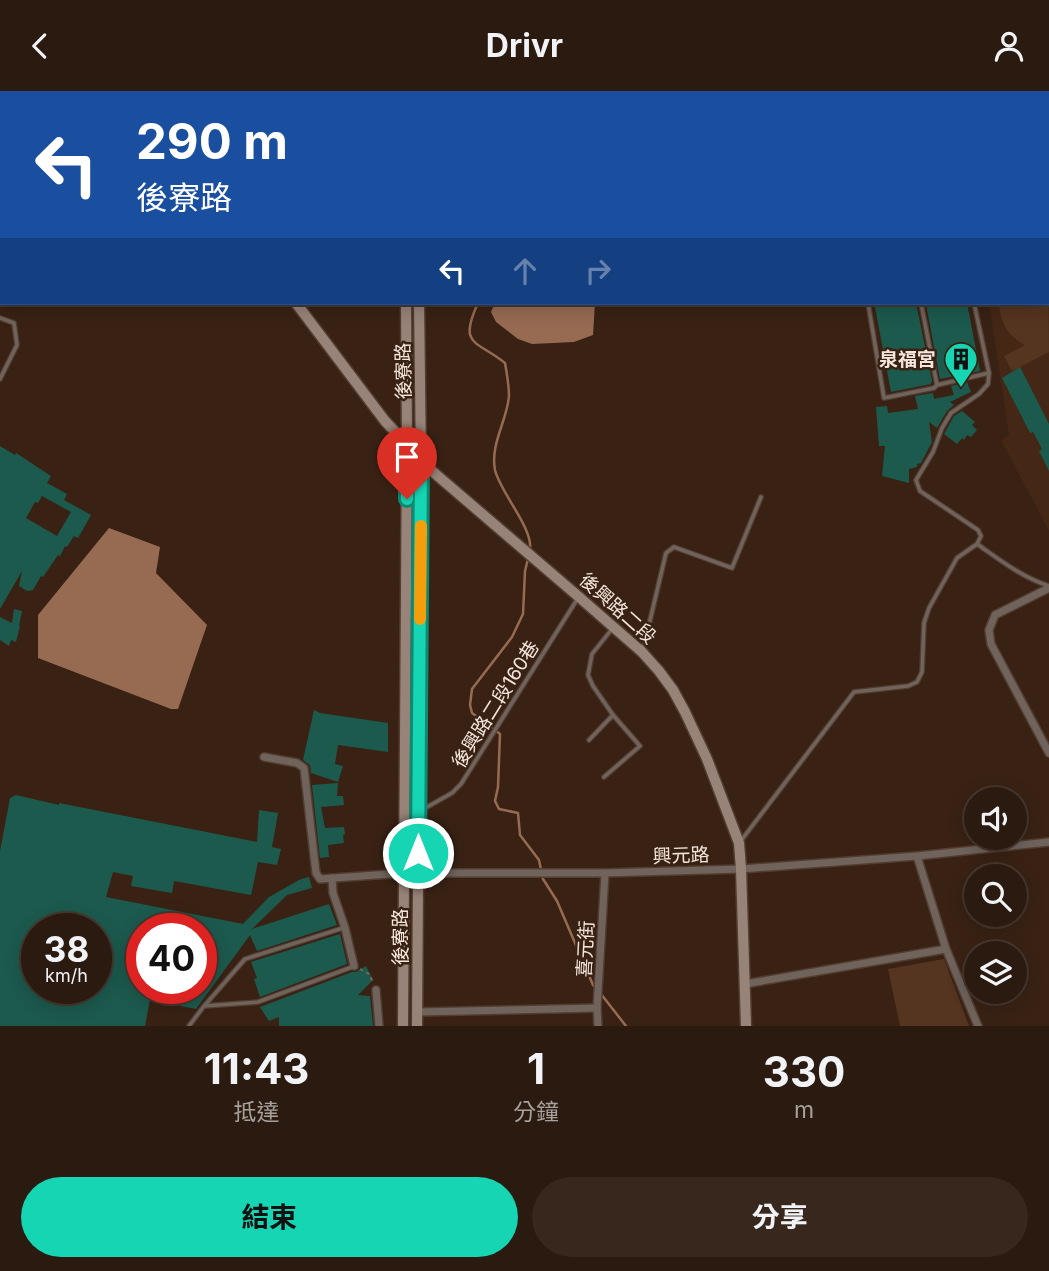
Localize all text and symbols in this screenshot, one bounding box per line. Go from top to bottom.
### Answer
text: Drivr [486,26,563,65]
icon: back [21,27,59,65]
icon: person [990,27,1028,65]
text: 290 m [136,112,288,171]
icon: left [21,119,112,210]
text: 後寮路 [136,178,232,217]
icon: left [433,252,471,290]
icon: ahead [506,252,544,290]
icon: right [579,252,617,290]
building icon: 泉福宮 [942,340,980,389]
street label: 後寮路 [392,342,415,400]
place label: 泉福宮 [879,348,936,371]
pin [377,427,437,499]
icon: arrive [388,438,426,476]
street label: 後興路二段 [575,568,661,649]
street label: 後興路二段160巷 [447,636,544,772]
map controls [964,787,1027,1004]
button: sound [964,787,1027,850]
position arrow [381,816,455,890]
street label: 興元路 [652,843,710,868]
button: search [964,864,1027,927]
street label: 後寮路 [389,908,412,966]
speed limit sign: 40 [126,913,217,1004]
street label: 喜元街 [573,920,598,978]
text: 38 [44,928,89,970]
button: layers [964,941,1027,1004]
text: km/h [45,965,88,986]
text: 11:43 [204,1043,309,1094]
text: 1 [527,1043,545,1094]
text: 330 [763,1046,845,1097]
text: m [794,1096,814,1124]
text: 抵達 [234,1098,280,1126]
text: 分鐘 [513,1098,559,1126]
button: 結束 [21,1177,518,1257]
button: 分享 [532,1177,1028,1257]

